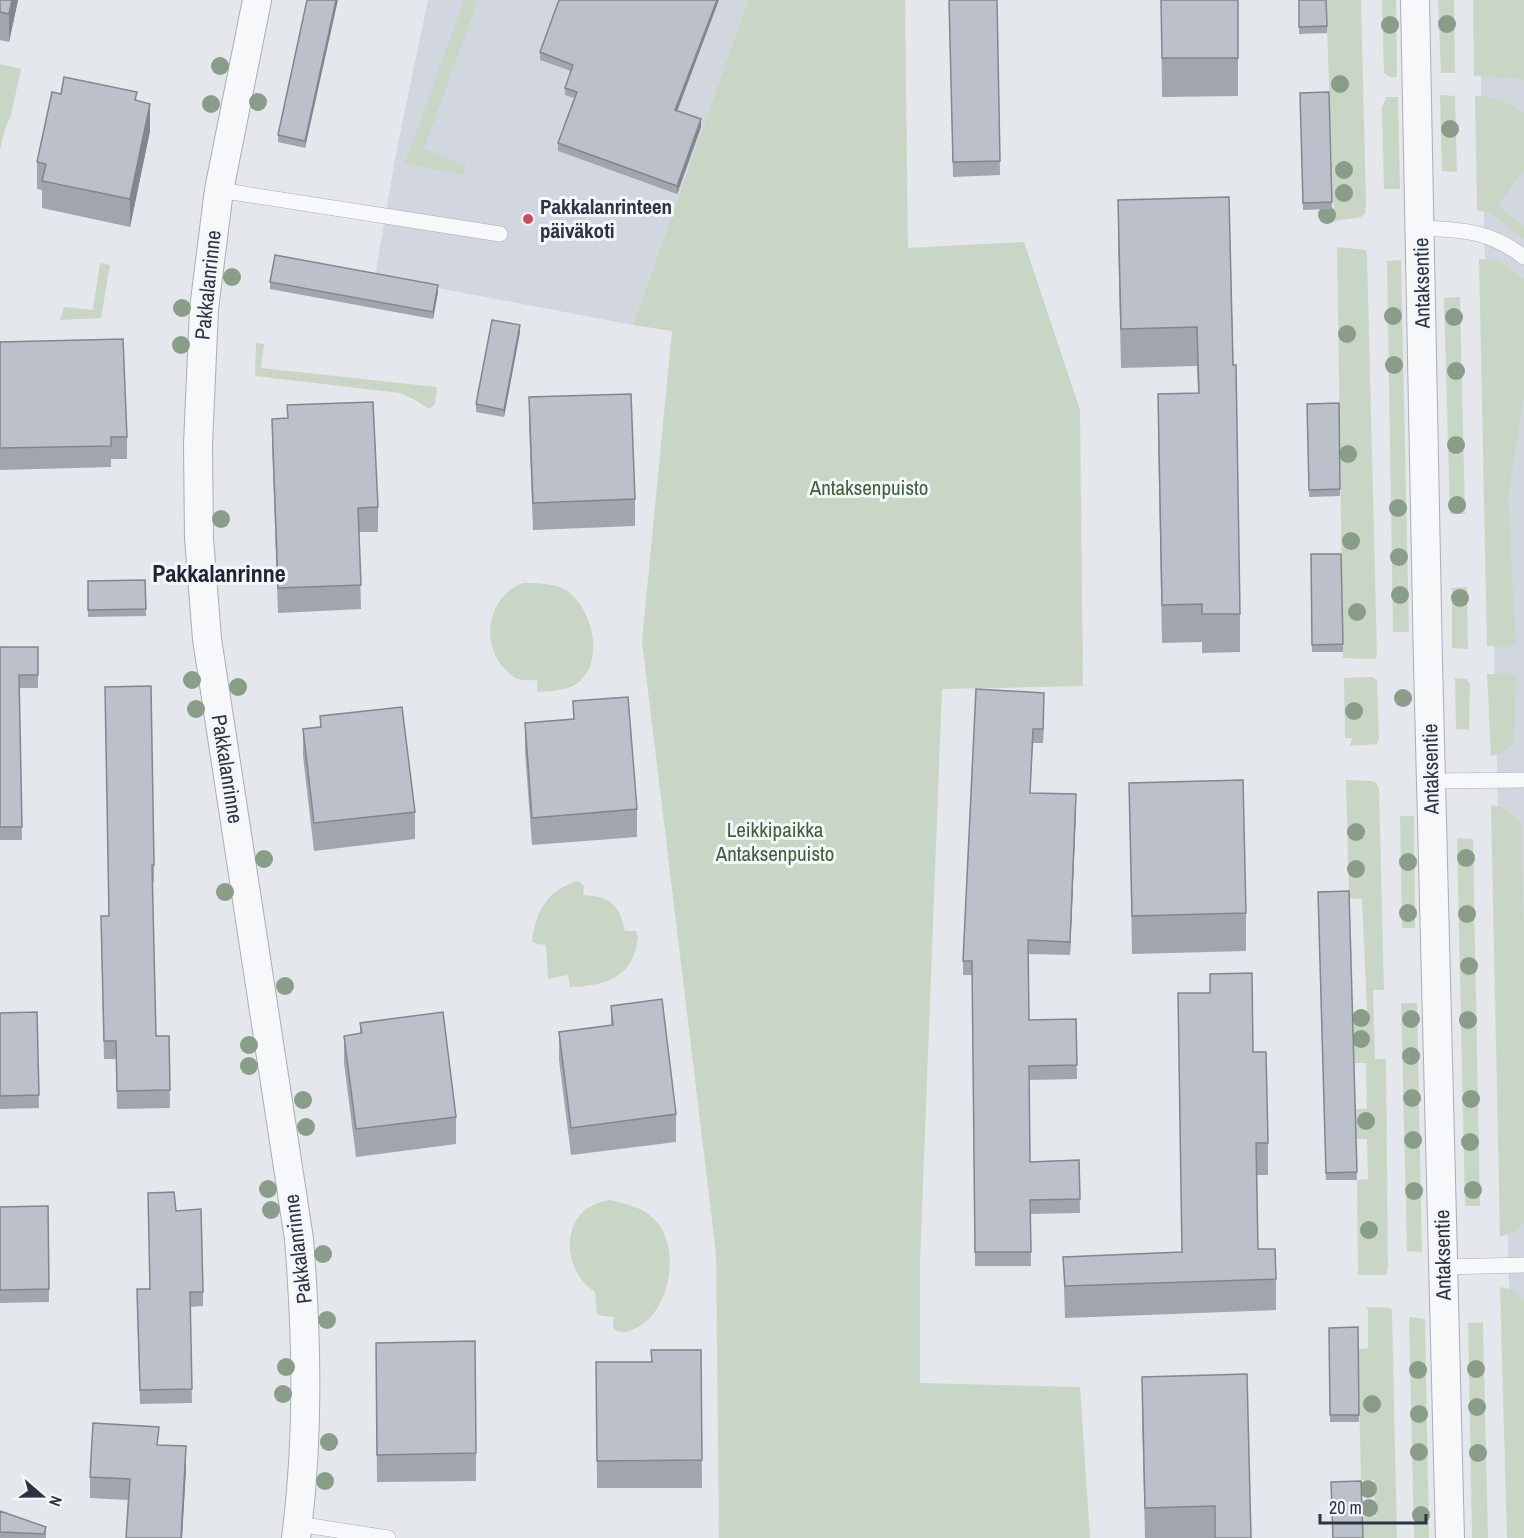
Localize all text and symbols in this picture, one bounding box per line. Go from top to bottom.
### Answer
place label: Pakkalanrinteen päiväkoti [540,192,672,245]
marker: Pakkalanrinteen päiväkoti [521,212,535,226]
street label: Pakkalanrinne [187,229,228,341]
street label: Antaksentie [1406,237,1437,330]
park label: Antaksenpuisto [809,473,928,502]
district label: Pakkalanrinne [152,557,286,589]
street label: Pakkalanrinne [205,712,250,826]
street label: Antaksentie [1415,723,1446,816]
park label: Leikkipaikka Antaksenpuisto [715,815,834,868]
street label: Pakkalanrinne [276,1193,319,1305]
street label: Antaksentie [1427,1209,1458,1302]
north arrow [12,1466,72,1526]
scale bar [1320,1487,1426,1525]
text: N [44,1493,68,1509]
text: 20 m [1329,1495,1362,1520]

